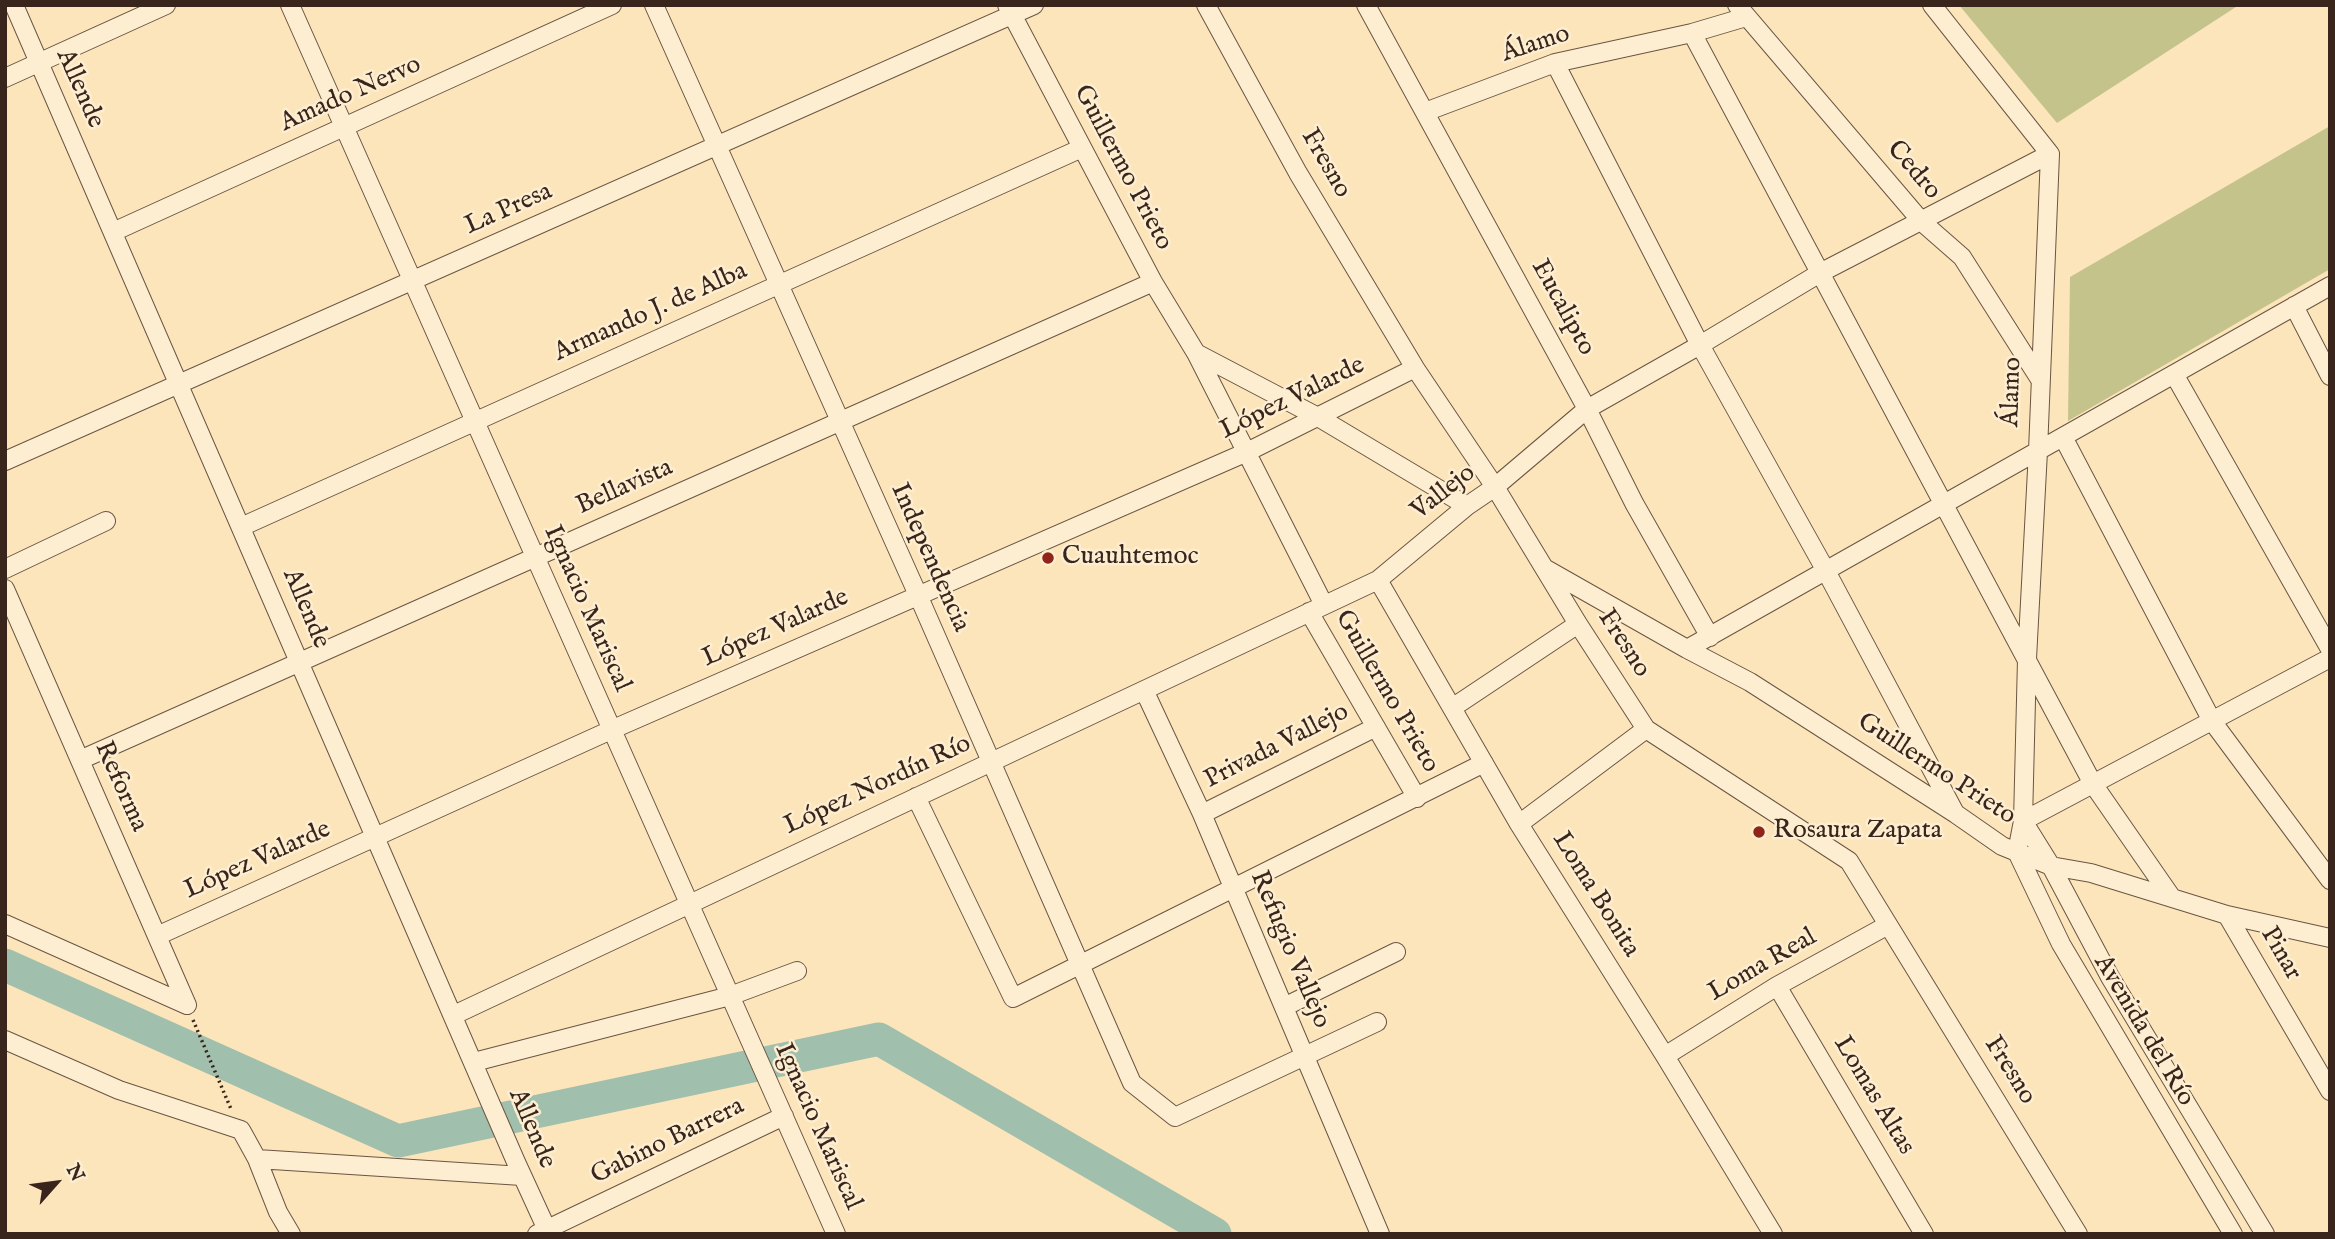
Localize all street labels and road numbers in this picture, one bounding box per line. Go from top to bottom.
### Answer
street label: Álamo [1498,19,1574,71]
street label: Allende [48,45,110,133]
street label: Amado Nervo [276,50,426,140]
street label: Guillermo Prieto [1065,80,1179,256]
street label: Fresno [1293,124,1357,204]
street label: Cedro [1879,135,1947,207]
street label: La Presa [461,177,557,243]
street label: Eucalipto [1523,255,1601,361]
street label: Armando J. de Alba [550,256,752,370]
street label: López Valarde [1216,351,1370,447]
street label: Álamo [1996,357,2030,427]
street label: Bellavista [572,453,678,523]
street label: Vallejo [1406,458,1482,528]
street label: Independencia [882,479,976,637]
street label: Ignacio Mariscal [535,521,637,697]
street label: Allende [274,565,336,653]
street label: López Valarde [698,583,854,675]
street label: Fresno [1590,604,1656,684]
street label: Guillermo Prieto [1327,605,1445,779]
street label: Privada Vallejo [1200,697,1354,797]
street label: Guillermo Prieto [1851,707,2021,833]
street label: López Nordín Río [780,729,976,843]
street label: Reforma [86,737,154,837]
street label: López Valarde [180,815,336,907]
street label: Loma Bonita [1544,827,1646,963]
street label: Refugio Vallejo [1242,867,1336,1033]
street label: Pinar [2252,922,2308,986]
street label: Loma Real [1703,923,1823,1009]
street label: Avenida del Río [2086,950,2200,1112]
street label: Lomas Altas [1825,1031,1921,1161]
street label: Fresno [1976,1031,2042,1111]
street label: Ignacio Mariscal [766,1039,868,1215]
street label: Allende [500,1085,562,1173]
street label: Gabino Barrera [586,1091,750,1193]

